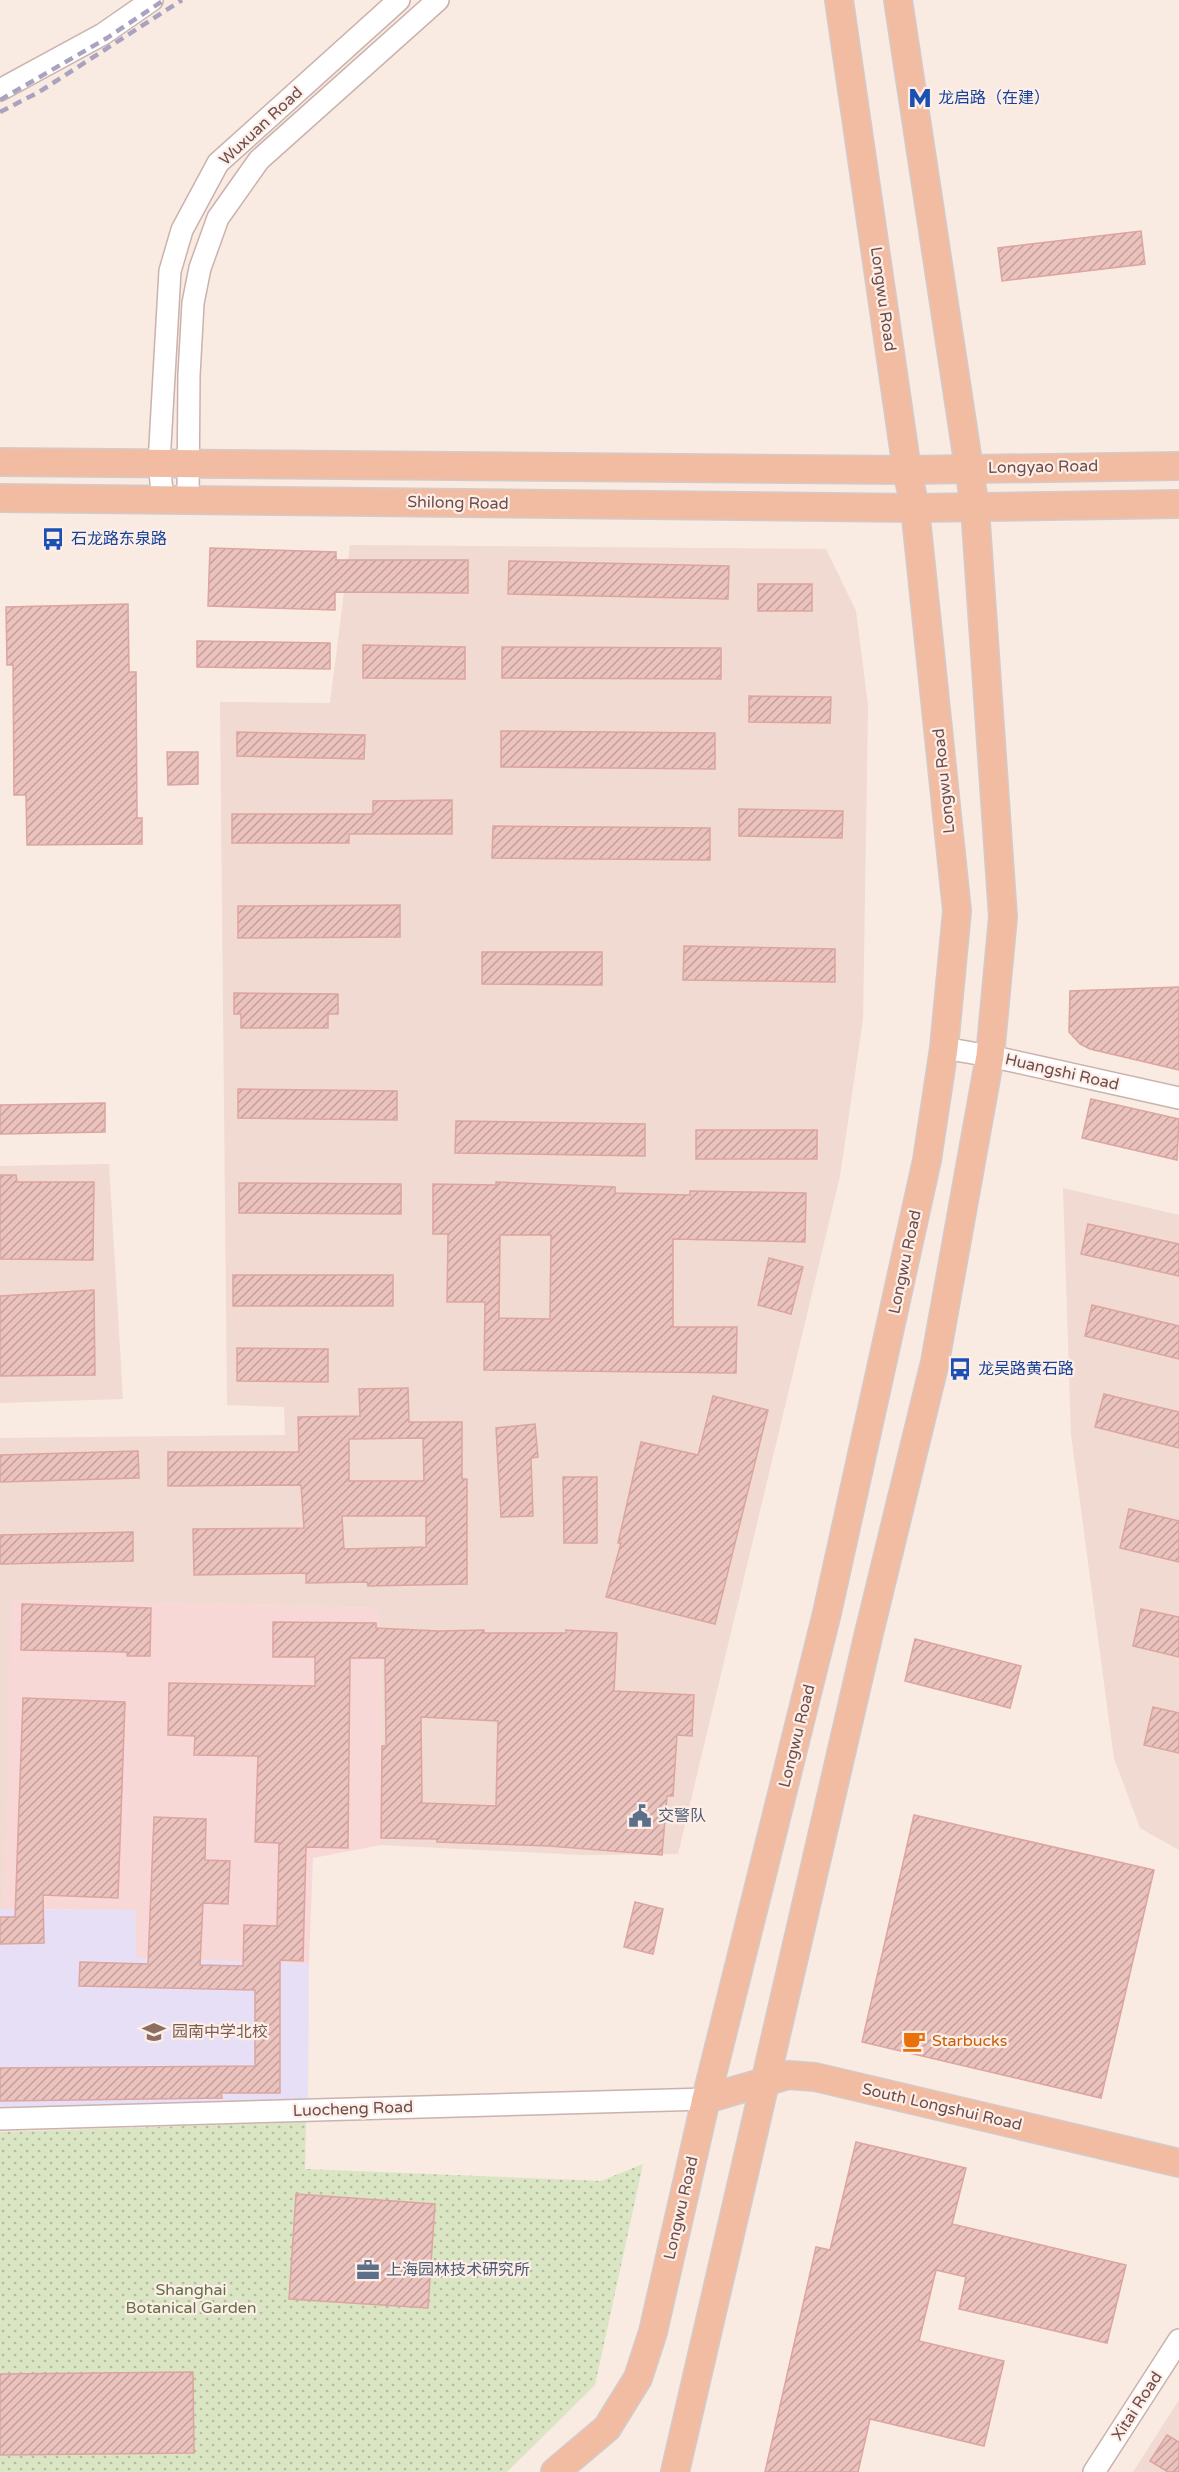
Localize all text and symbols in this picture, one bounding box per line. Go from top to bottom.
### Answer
street label: Wuxuan Road [215,82,307,170]
metro station icon: 龙启路（在建） [907,85,933,111]
place label: 龙启路（在建） [938,88,1050,108]
street label: Longwu Road [866,245,900,353]
street label: Longyao Road [988,456,1098,478]
street label: Shilong Road [407,492,509,514]
bus stop icon: 石龙路东泉路 [40,526,66,552]
place label: 石龙路东泉路 [71,529,167,549]
street label: Longwu Road [929,727,959,835]
street label: Huangshi Road [1003,1049,1121,1095]
street label: Longwu Road [884,1208,926,1316]
bus stop icon: 龙吴路黄石路 [947,1356,973,1382]
place label: 龙吴路黄石路 [978,1359,1074,1379]
street label: Longwu Road [775,1682,819,1790]
public building icon: 交警队 [627,1803,653,1829]
place label: 交警队 [658,1806,706,1826]
school or university icon: 园南中学北校 [141,2019,167,2045]
place label: 园南中学北校 [172,2022,268,2042]
cafe icon: Starbucks [901,2028,927,2054]
place label: Starbucks [932,2031,1007,2051]
street label: South Longshui Road [860,2079,1024,2135]
street label: Luocheng Road [293,2097,413,2121]
street label: Longwu Road [659,2154,703,2262]
office icon: 上海园林技术研究所 [355,2257,381,2283]
place label: 上海园林技术研究所 [386,2260,530,2280]
park label: Shanghai Botanical Garden [125,2280,257,2318]
street label: Xitai Road [1107,2368,1167,2444]

